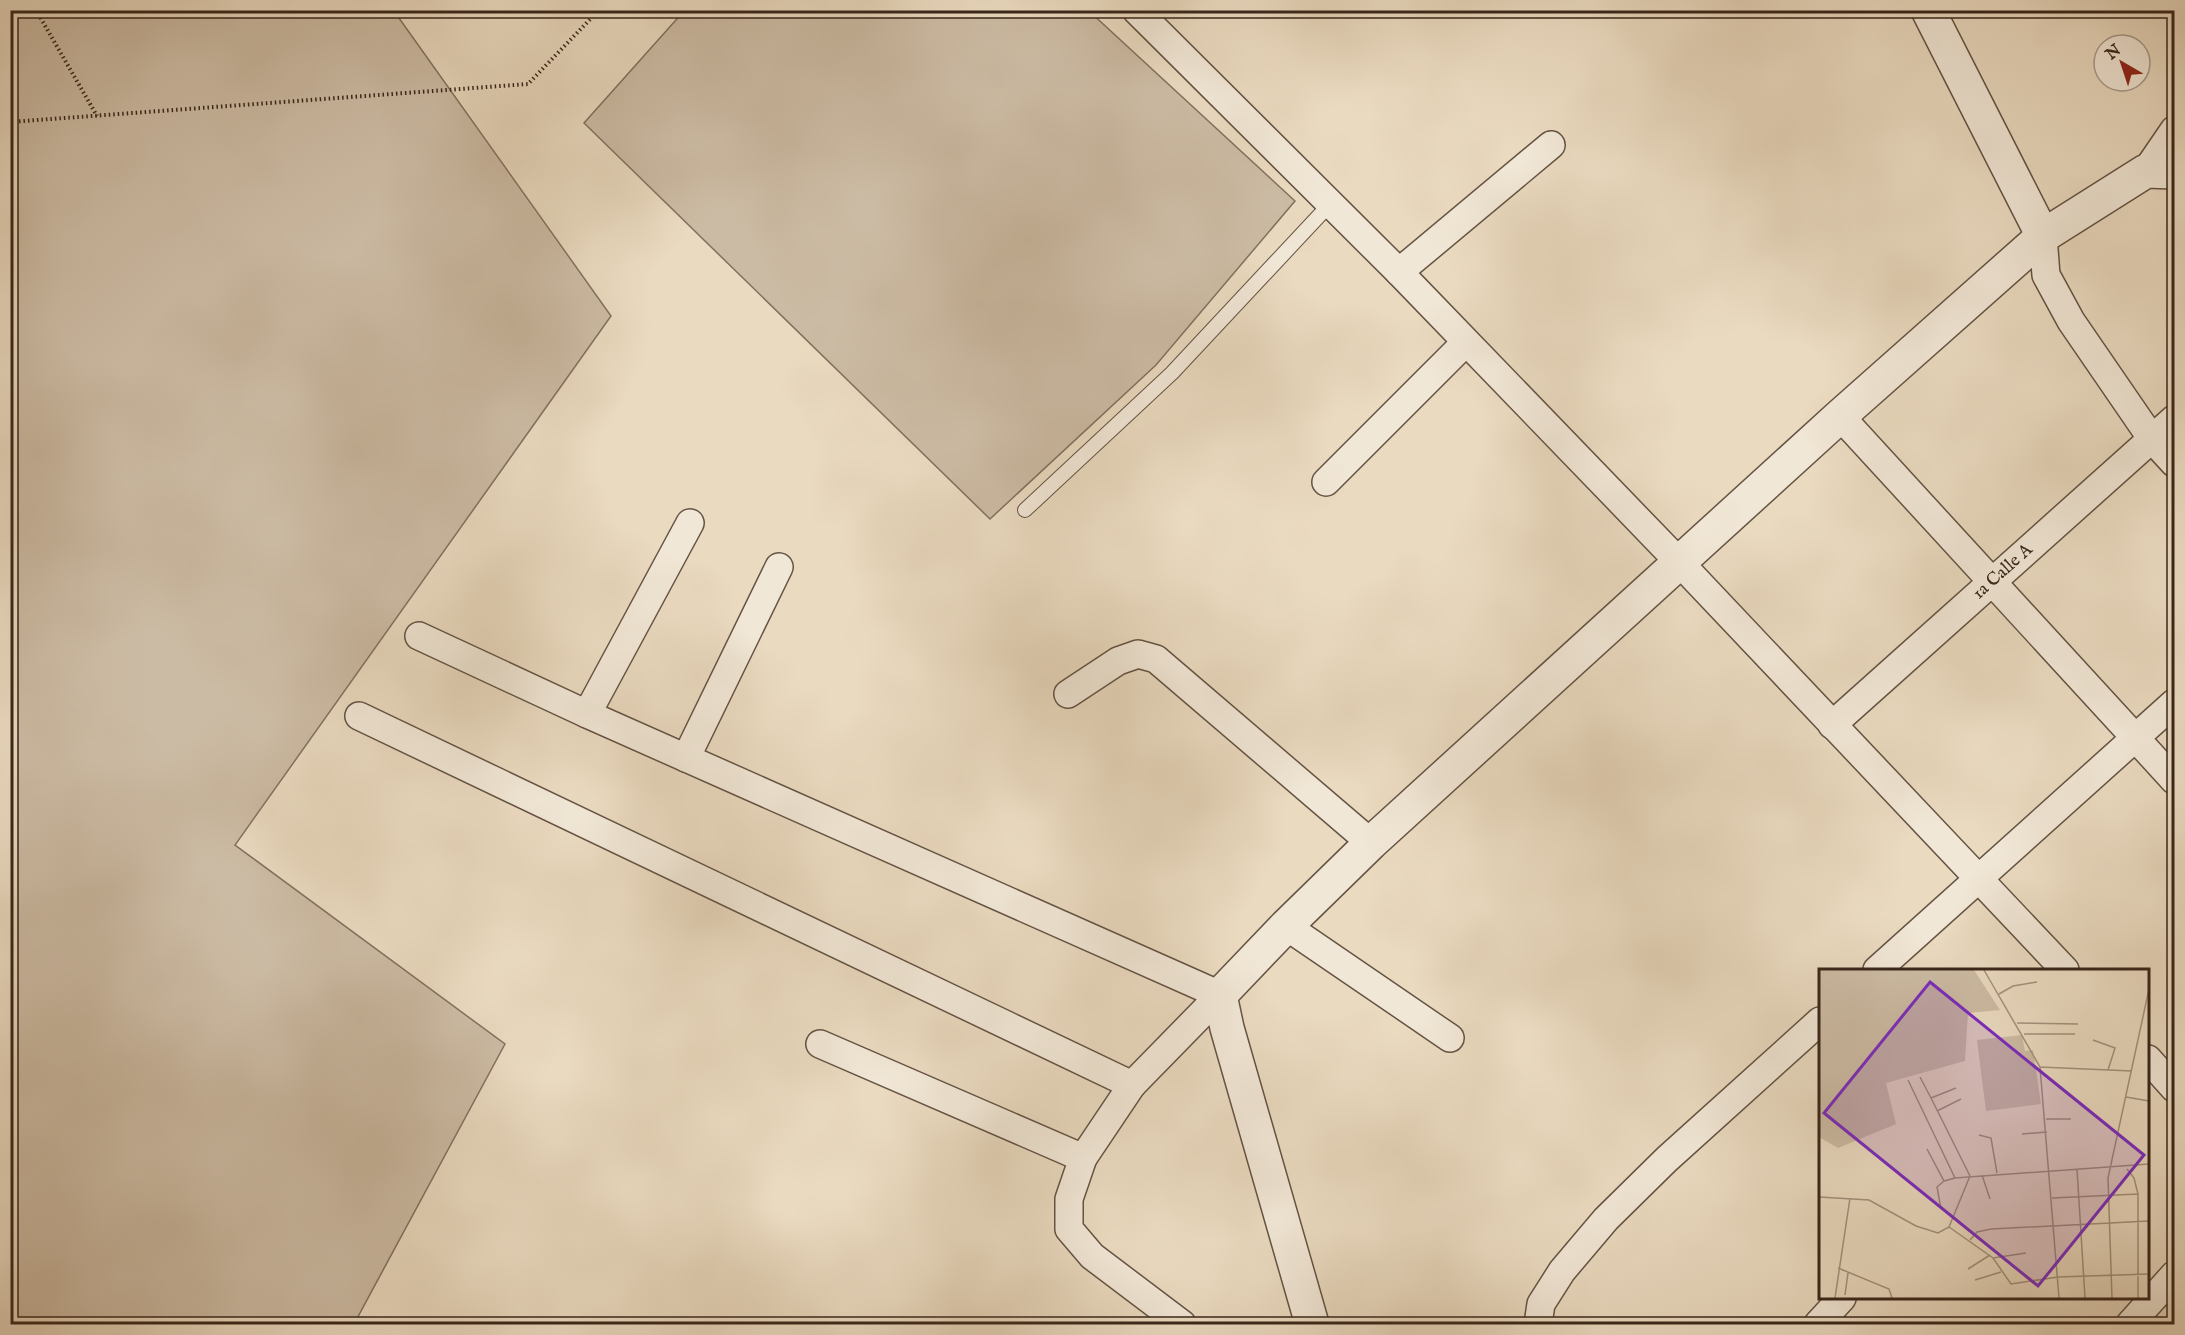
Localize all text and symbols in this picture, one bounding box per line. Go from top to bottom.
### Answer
north arrow [2092,33,2152,93]
text: N [2101,41,2126,66]
street label: 1a Calle A [1968,538,2039,605]
inset map [1819,969,2149,1299]

